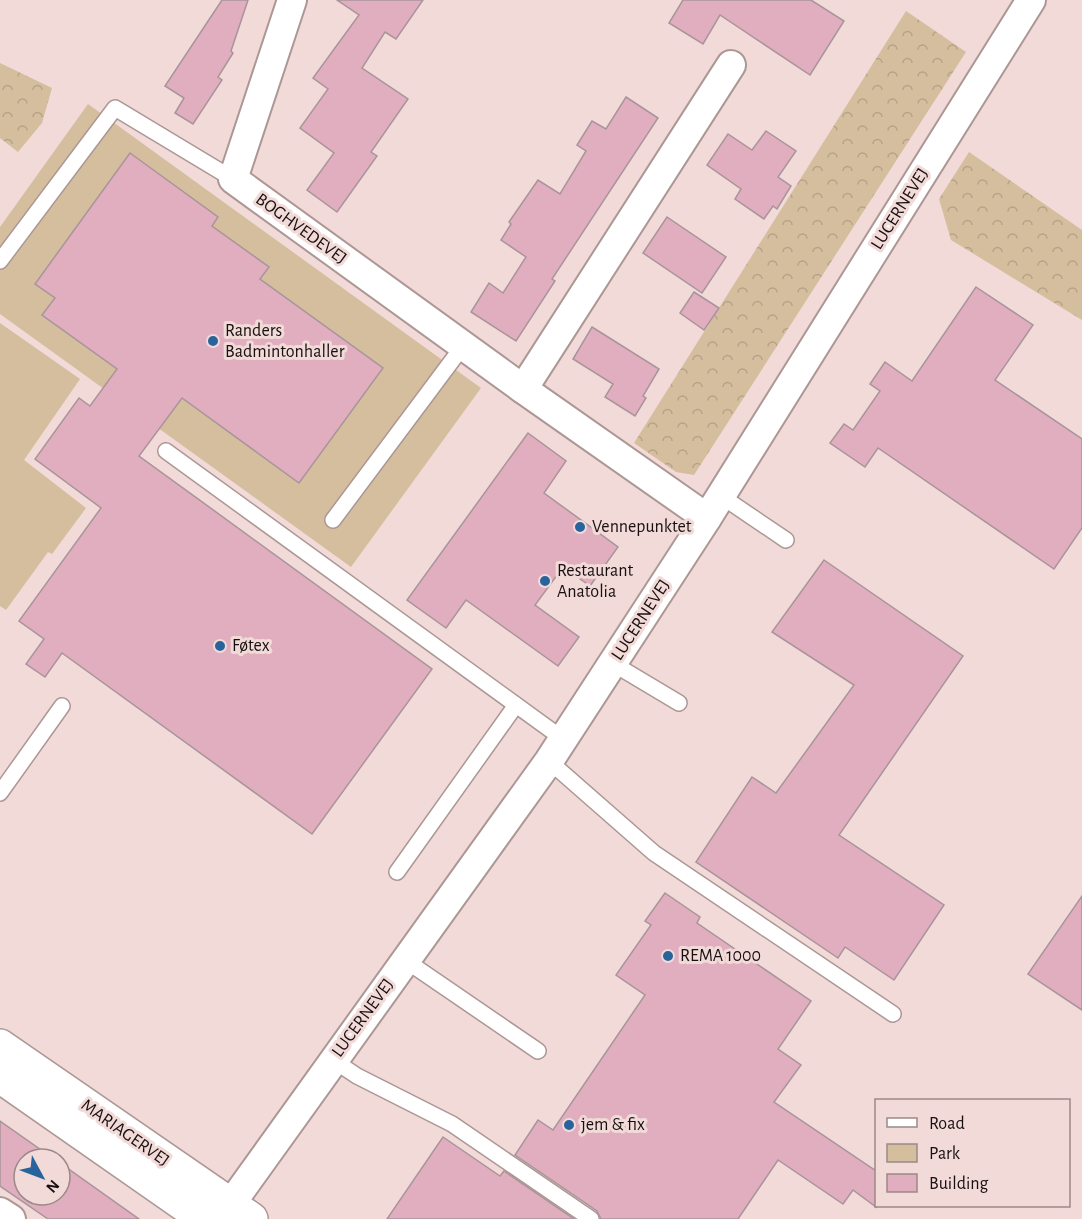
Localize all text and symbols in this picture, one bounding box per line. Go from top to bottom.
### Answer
street label: LUCERNEVEJ [868,165,932,253]
street label: BOGHVEDEVEJ [252,190,350,268]
place label: Randers Badmintonhaller [225,322,345,361]
marker: Randers Badmintonhaller [206,334,220,348]
place label: Vennepunktet [592,518,692,536]
marker: Vennepunktet [573,520,587,534]
place label: Restaurant Anatolia [557,562,633,601]
marker: Restaurant Anatolia [538,574,552,588]
street label: LUCERNEVEJ [608,576,674,664]
place label: Føtex [232,637,270,655]
marker: Føtex [213,639,227,653]
place label: REMA 1000 [680,947,761,965]
marker: REMA 1000 [661,949,675,963]
street label: LUCERNEVEJ [329,975,397,1061]
street label: MARIAGERVEJ [78,1096,172,1170]
legend [875,1099,1070,1207]
text: Road [929,1115,965,1133]
place label: jem & fix [581,1116,645,1134]
marker: jem & fix [562,1118,576,1132]
text: Park [929,1145,961,1163]
north arrow [12,1147,72,1207]
text: Building [929,1175,989,1193]
text: N [43,1177,62,1196]

